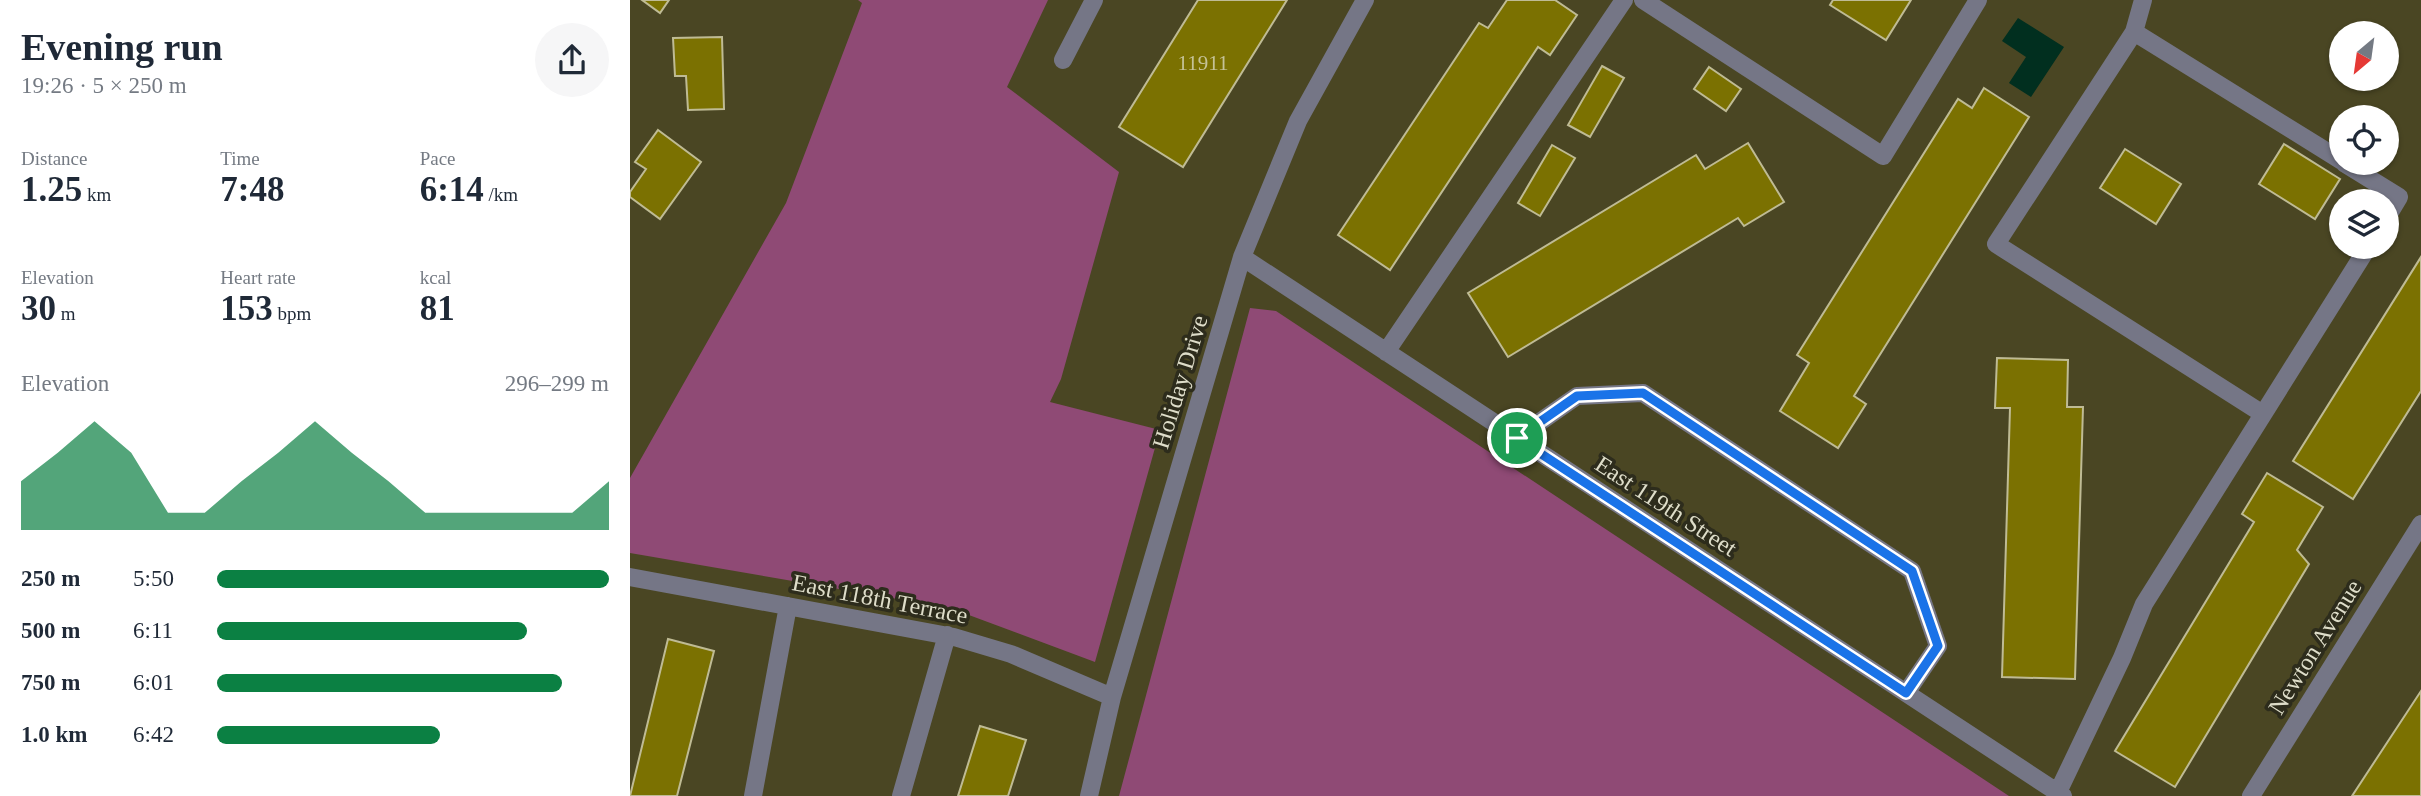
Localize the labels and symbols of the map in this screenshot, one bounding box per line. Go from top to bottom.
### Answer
north arrow [2329,21,2399,91]
house number: 11911 [1178,51,1228,75]
street label: Holiday Drive [1147,312,1213,452]
pin [1487,408,1547,468]
street label: East 119th Street [1591,451,1742,561]
street label: East 118th Terrace [790,569,970,629]
street label: Newton Avenue [2263,575,2367,719]

